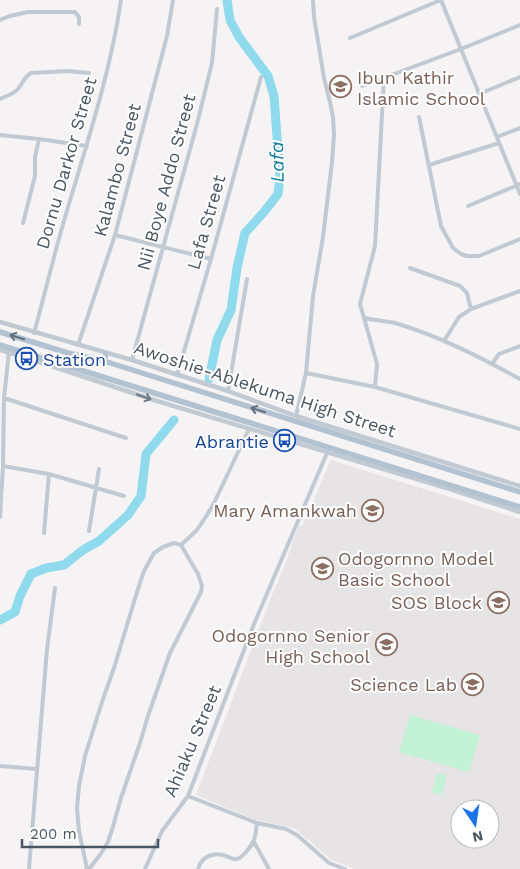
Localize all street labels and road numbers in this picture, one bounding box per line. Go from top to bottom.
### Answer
street label: Dornu Darkor Street [31,74,101,251]
street label: Nii Boye Addo Street [132,91,200,272]
street label: Kalambo Street [89,101,145,239]
street label: Lafa Street [182,172,230,272]
street label: Awoshie-Ablekuma High Street [131,337,399,441]
street label: Ahiaku Street [159,681,225,800]

